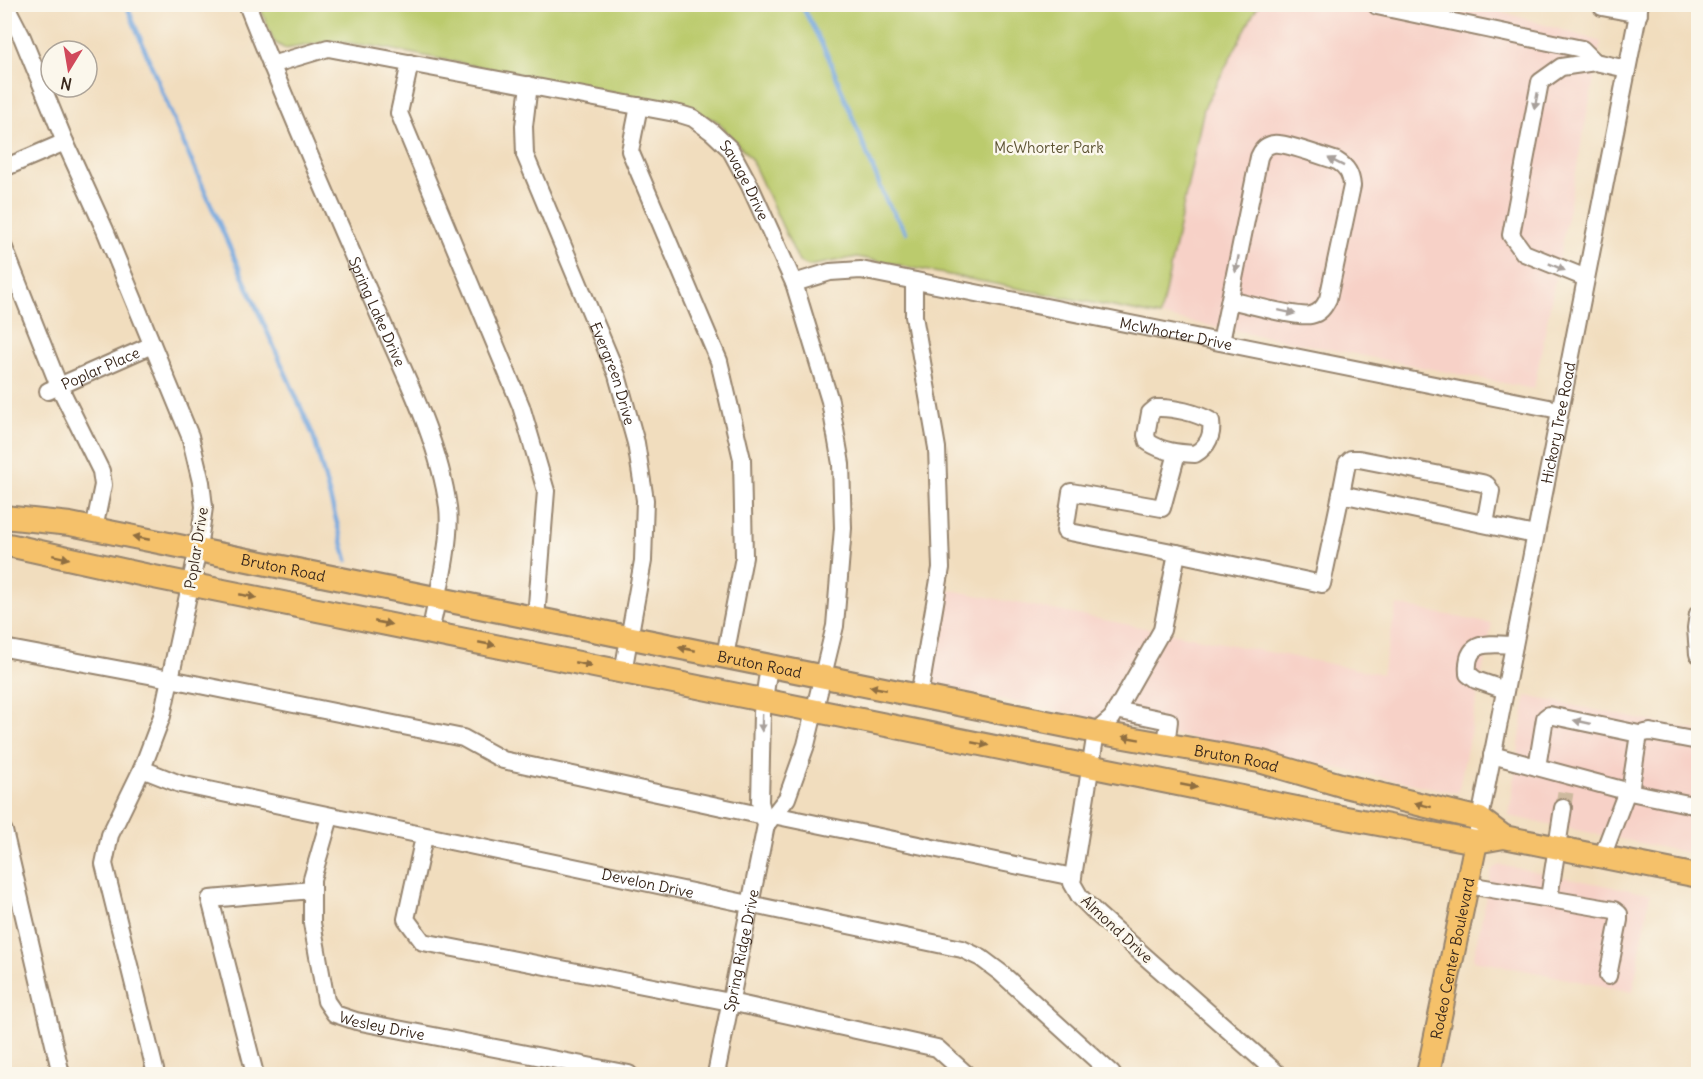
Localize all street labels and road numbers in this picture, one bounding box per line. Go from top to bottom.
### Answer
street label: Savage Drive [716,135,774,223]
street label: Spring Lake Drive [345,253,410,369]
street label: McWhorter Drive [1118,313,1234,354]
street label: Evergreen Drive [586,319,640,427]
street label: Poplar Place [58,342,142,394]
street label: Hickory Tree Road [1537,360,1579,485]
street label: Poplar Drive [180,506,212,590]
street label: Bruton Road [239,549,327,585]
street label: Bruton Road [716,646,804,682]
street label: Bruton Road [1193,740,1281,776]
street label: Develon Drive [600,864,696,902]
street label: Rodeo Center Boulevard [1426,876,1478,1041]
street label: Spring Ridge Drive [719,888,762,1013]
street label: Almond Drive [1077,891,1157,967]
street label: Wesley Drive [337,1007,426,1044]

